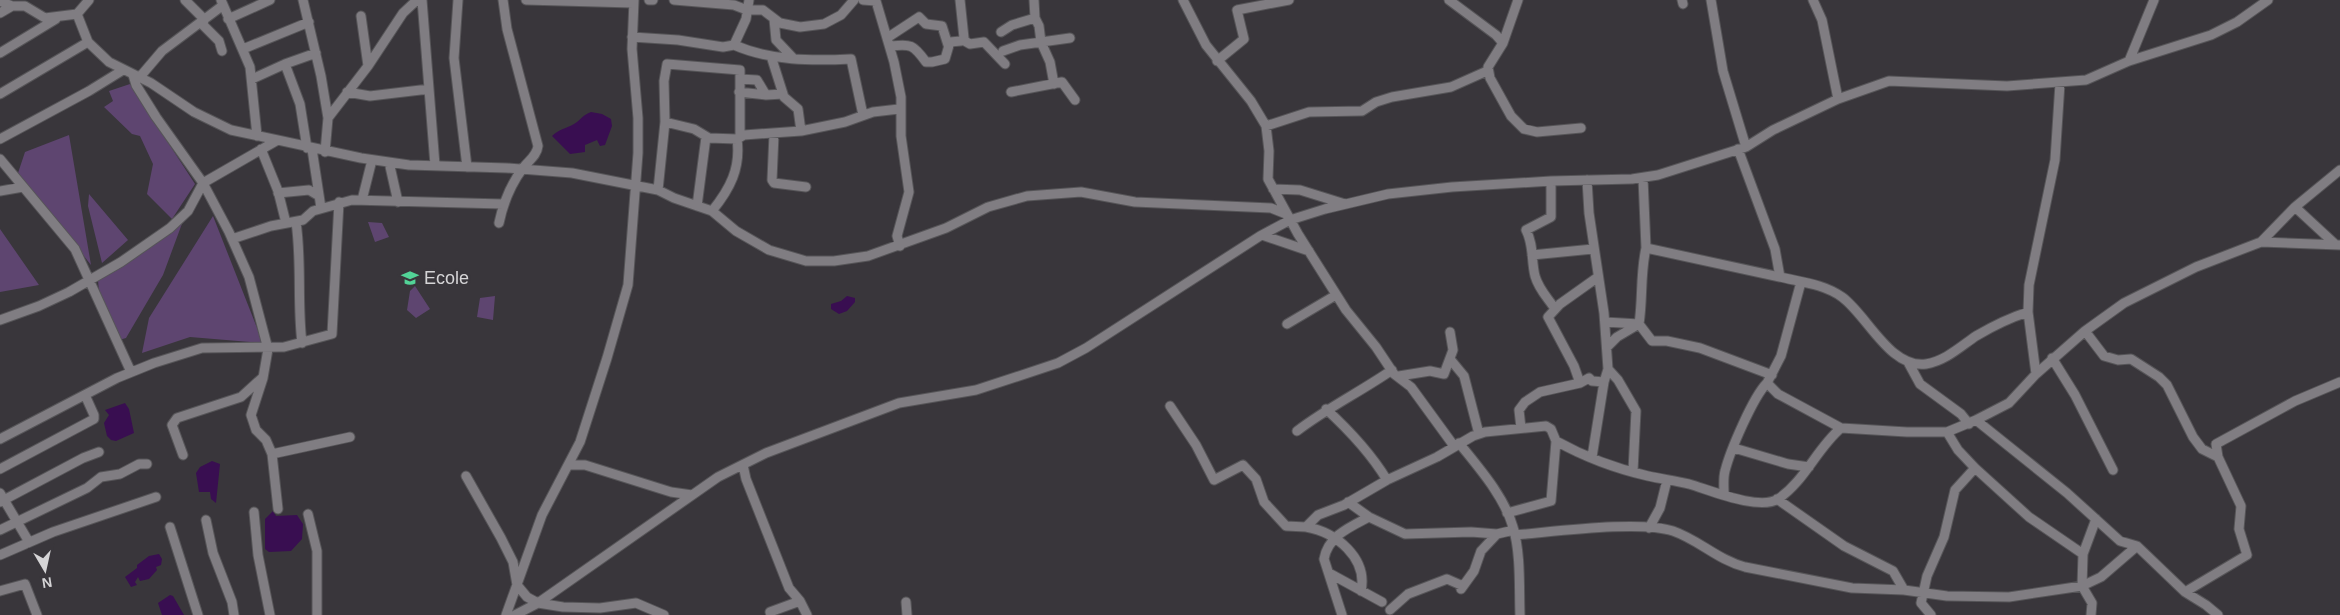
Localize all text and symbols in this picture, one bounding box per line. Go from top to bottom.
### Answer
school or university icon: Ecole [400,268,420,288]
place label: Ecole [424,268,469,288]
north arrow [20,545,70,595]
text: N [41,574,53,592]

